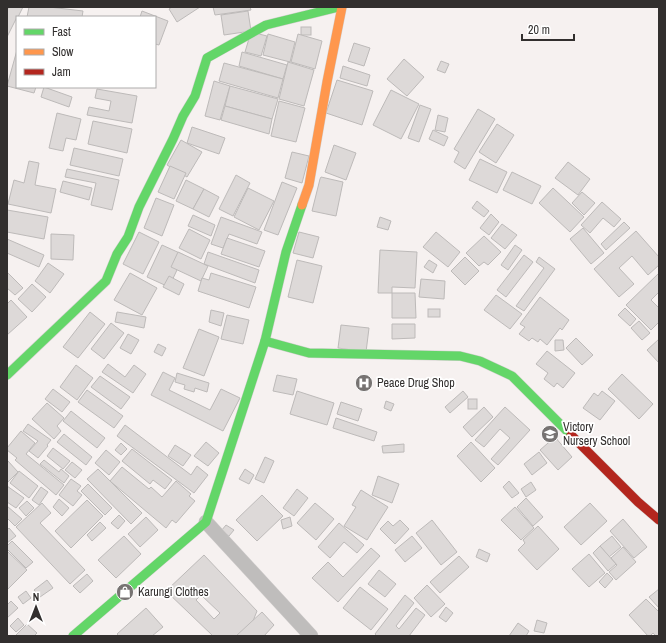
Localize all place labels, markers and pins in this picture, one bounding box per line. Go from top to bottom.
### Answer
hospital icon: Peace Drug Shop [354,373,374,393]
place label: Peace Drug Shop [377,375,455,391]
place label: Victory Nursery School [563,419,630,449]
school or university icon: Victory Nursery School [540,424,560,444]
shop icon: Karungi Clothes [115,582,135,602]
place label: Karungi Clothes [138,584,209,600]

